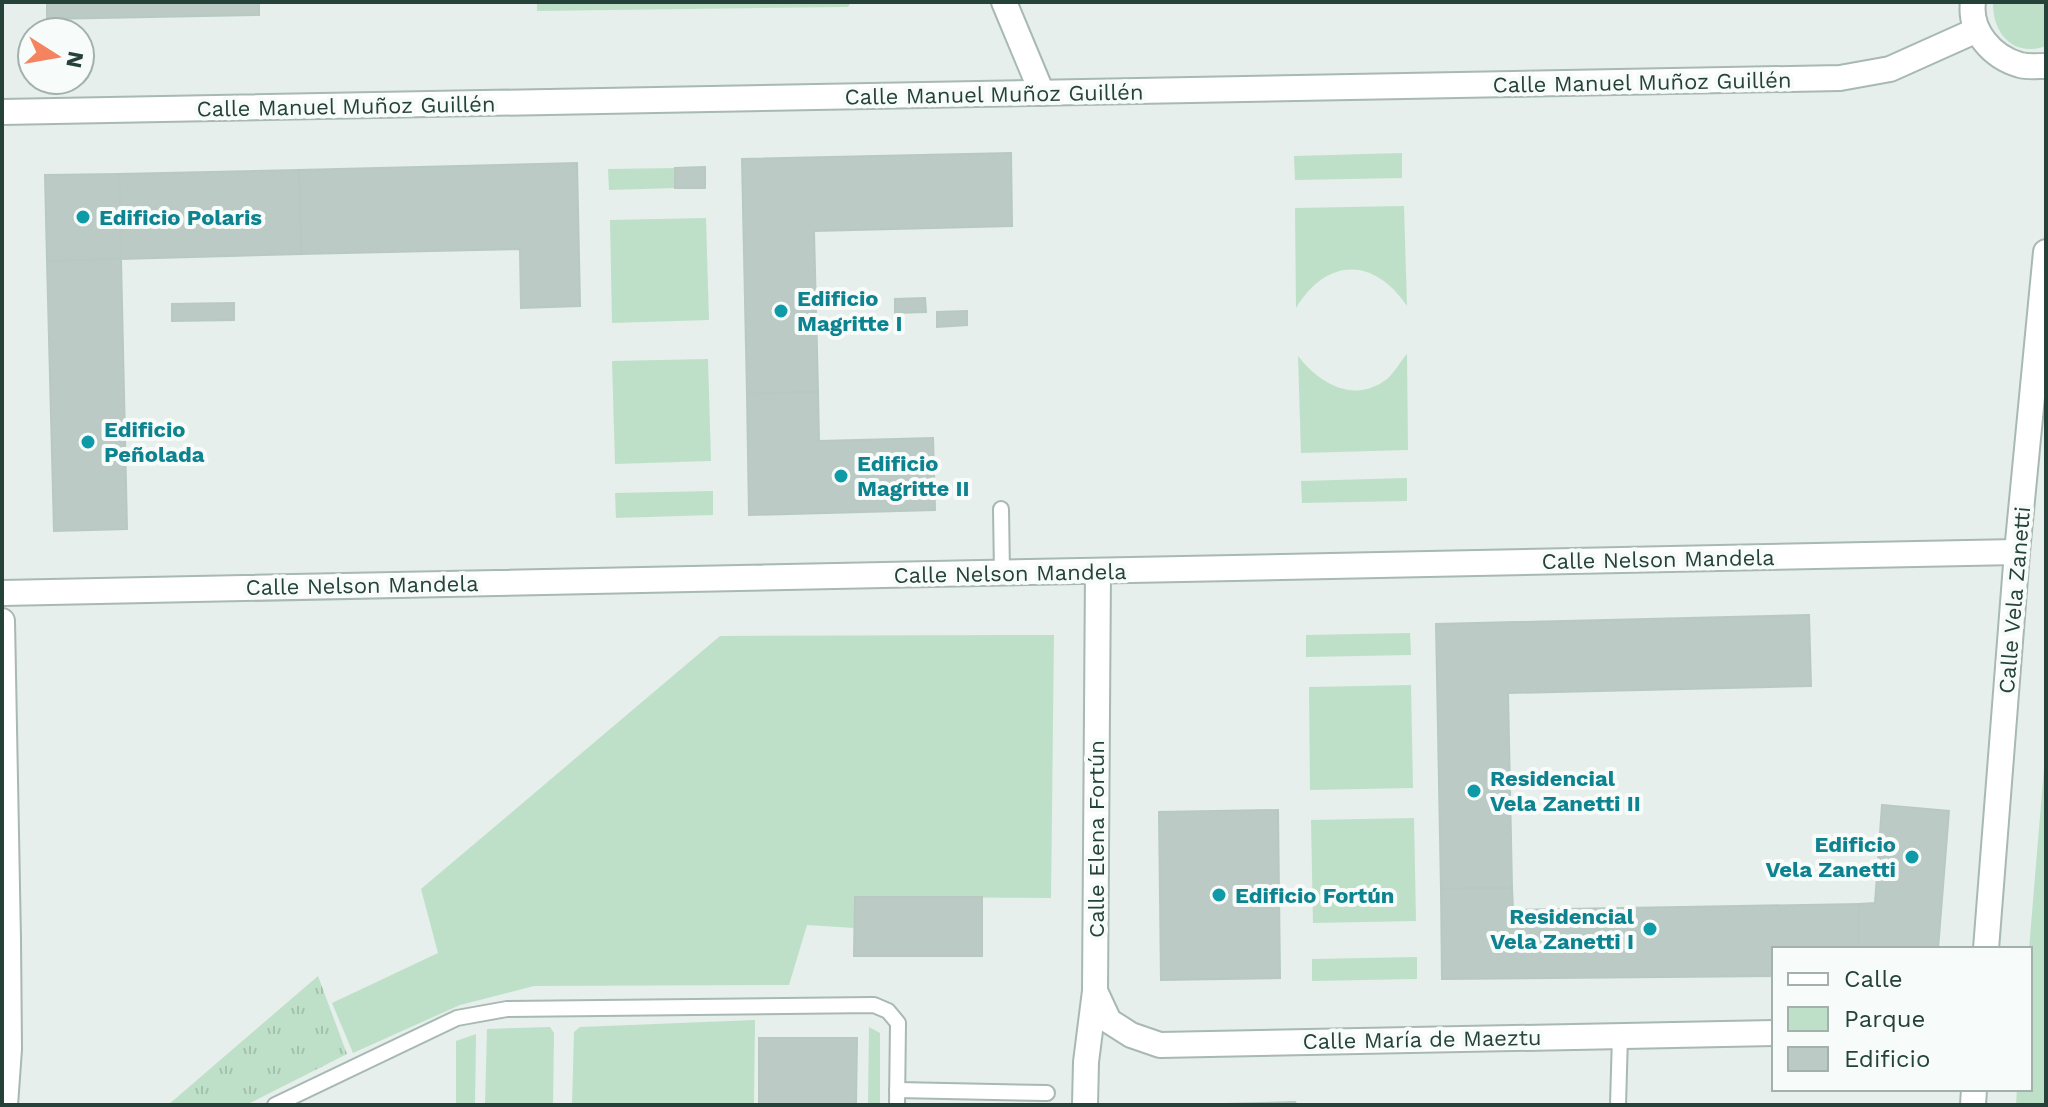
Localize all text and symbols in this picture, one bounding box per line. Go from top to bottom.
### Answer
north arrow [16,16,96,96]
text: N [61,49,89,70]
street label: Calle Manuel Muñoz Guillén [1492,67,1792,98]
street label: Calle Manuel Muñoz Guillén [844,79,1144,110]
street label: Calle Manuel Muñoz Guillén [196,91,496,122]
place label: Edificio Polaris [99,205,262,230]
marker: Edificio Polaris [74,208,92,226]
place label: Edificio Magritte I [797,286,902,336]
marker: Edificio Magritte I [772,302,790,320]
place label: Edificio Peñolada [104,417,205,467]
marker: Edificio Peñolada [79,433,97,451]
place label: Edificio Magritte II [857,451,969,501]
marker: Edificio Magritte II [832,467,850,485]
street label: Calle Vela Zanetti [1994,505,2035,695]
street label: Calle Nelson Mandela [1541,545,1775,574]
street label: Calle Nelson Mandela [893,559,1127,588]
street label: Calle Nelson Mandela [245,571,479,600]
street label: Calle Elena Fortún [1084,740,1109,938]
place label: Residencial Vela Zanetti II [1490,766,1641,816]
marker: Residencial Vela Zanetti II [1465,782,1483,800]
place label: Edificio Vela Zanetti [1766,832,1896,882]
marker: Edificio Vela Zanetti [1903,848,1921,866]
place label: Edificio Fortún [1235,883,1394,908]
marker: Edificio Fortún [1210,886,1228,904]
place label: Residencial Vela Zanetti I [1490,904,1635,954]
marker: Residencial Vela Zanetti I [1641,920,1659,938]
legend [1772,947,2032,1091]
text: Calle [1844,965,1903,993]
text: Parque [1844,1005,1925,1033]
street label: Calle María de Maeztu [1302,1025,1542,1054]
text: Edificio [1844,1045,1930,1073]

